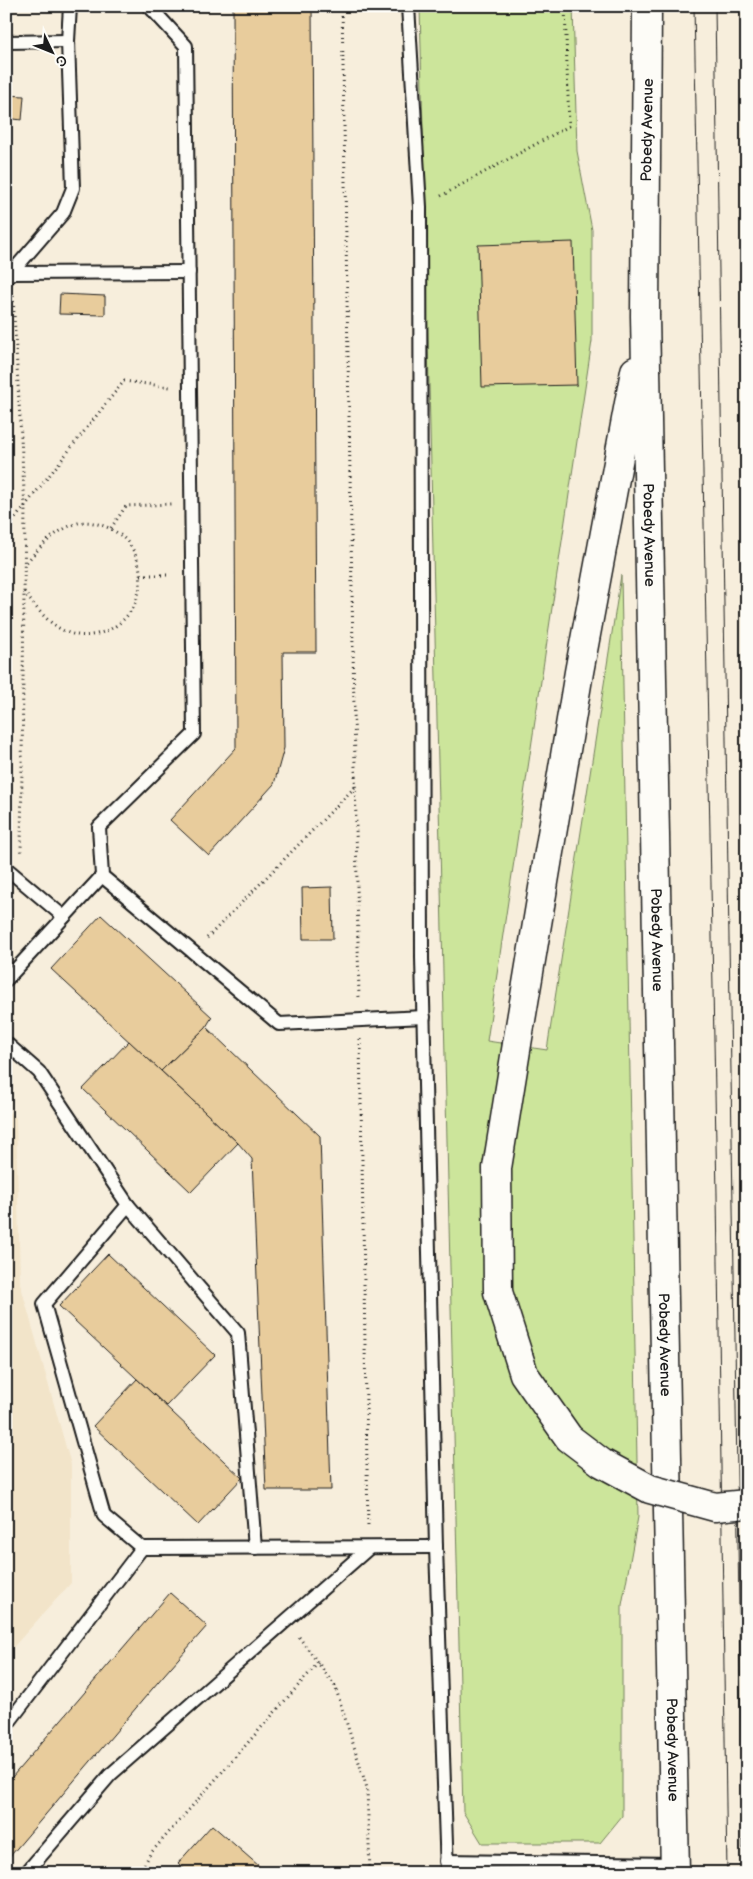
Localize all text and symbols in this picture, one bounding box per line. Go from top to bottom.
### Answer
north arrow [28,28,78,78]
text: С [51,51,71,70]
street label: Pobedy Avenue [637,78,658,182]
street label: Pobedy Avenue [638,483,659,587]
street label: Pobedy Avenue [646,888,667,992]
street label: Pobedy Avenue [654,1293,675,1397]
street label: Pobedy Avenue [662,1698,683,1802]

